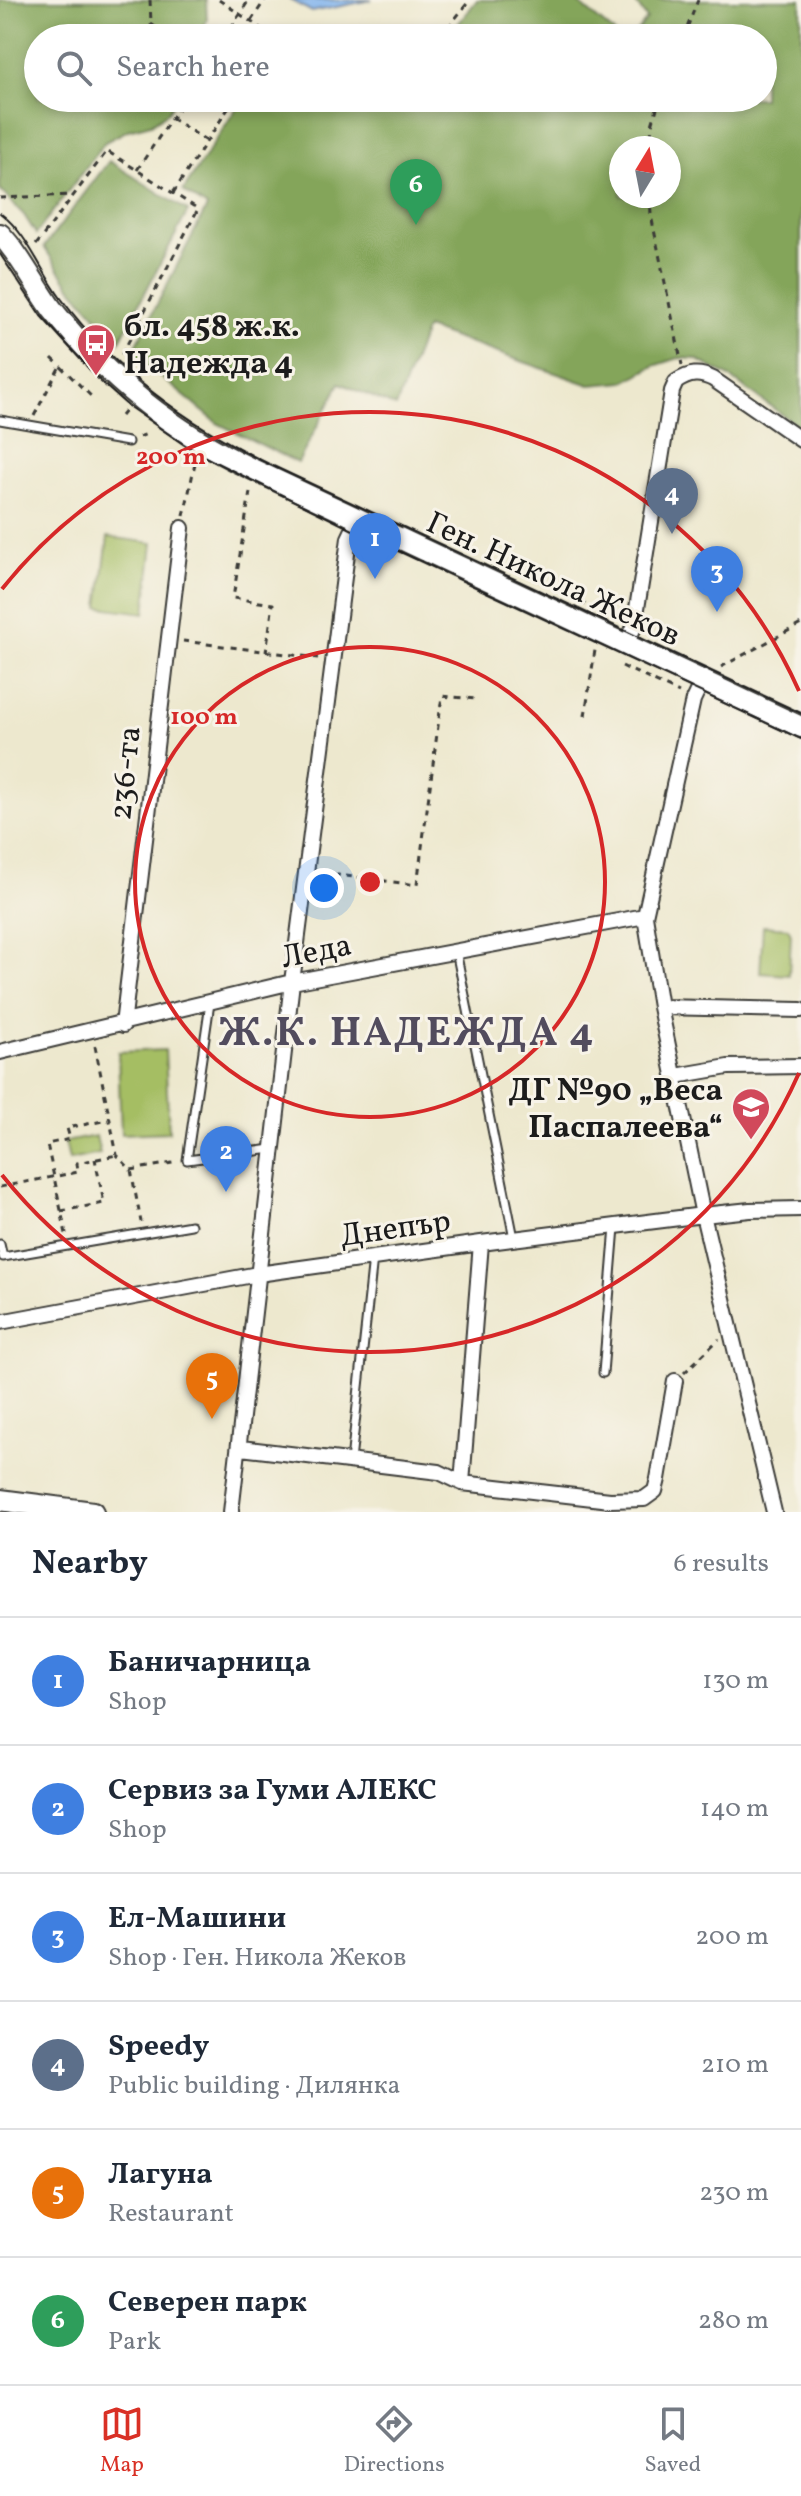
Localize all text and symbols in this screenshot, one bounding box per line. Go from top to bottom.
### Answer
search box [24,24,777,112]
icon: search [52,46,96,90]
text: Search here [116,47,270,89]
north arrow [609,136,681,208]
pin: 6 [390,159,442,225]
place label: бл. 458 ж.к. Надежда 4 [124,306,300,387]
bus stop icon: бл. 458 ж.к. Надежда 4 [75,322,117,377]
text: 200 m [136,441,206,475]
pin: 4 [646,468,698,534]
street label: Ген. Никола Жеков [418,502,687,659]
pin: 1 [349,513,401,579]
pin: 3 [691,546,743,612]
text: 100 m [170,701,238,735]
street label: 236-та [100,724,154,823]
your location [304,868,344,908]
centre of rings [356,868,384,896]
street label: Леда [278,925,356,981]
district label: Ж.К. НАДЕЖДА 4 [218,1007,596,1063]
place label: ДГ №90 „Веса Паспалеева“ [508,1070,723,1151]
school or university icon: ДГ №90 „Веса Паспалеева“ [730,1086,772,1141]
pin: 2 [200,1126,252,1192]
street label: Днепър [337,1200,454,1259]
pin: 5 [186,1353,238,1419]
text: Nearby [32,1541,148,1588]
text: 6 results [674,1546,769,1582]
text: Баничарница [108,1642,311,1684]
text: 1 [53,1663,63,1699]
text: 130 m [702,1663,769,1699]
text: Shop [108,1684,167,1720]
text: Сервиз за Гуми АЛЕКС [108,1770,437,1812]
text: 2 [51,1791,65,1827]
text: 140 m [700,1791,769,1827]
text: Shop [108,1812,167,1848]
text: Ел-Машини [108,1898,286,1940]
text: 3 [51,1919,65,1955]
text: 200 m [695,1919,769,1955]
text: Shop · Ген. Никола Жеков [108,1940,406,1976]
text: Speedy [108,2026,209,2068]
text: 4 [50,2047,66,2083]
text: 210 m [701,2047,769,2083]
text: Public building · Дилянка [108,2068,401,2104]
text: Лагуна [108,2154,213,2196]
text: 5 [52,2175,64,2211]
text: 230 m [699,2175,769,2211]
text: Restaurant [108,2196,234,2232]
text: Северен парк [108,2282,307,2324]
text: 6 [51,2303,65,2339]
text: 280 m [698,2303,769,2339]
text: Park [108,2324,161,2360]
tab: Map [100,2402,144,2481]
tab: Directions [344,2402,445,2481]
tab: Saved [644,2402,701,2481]

